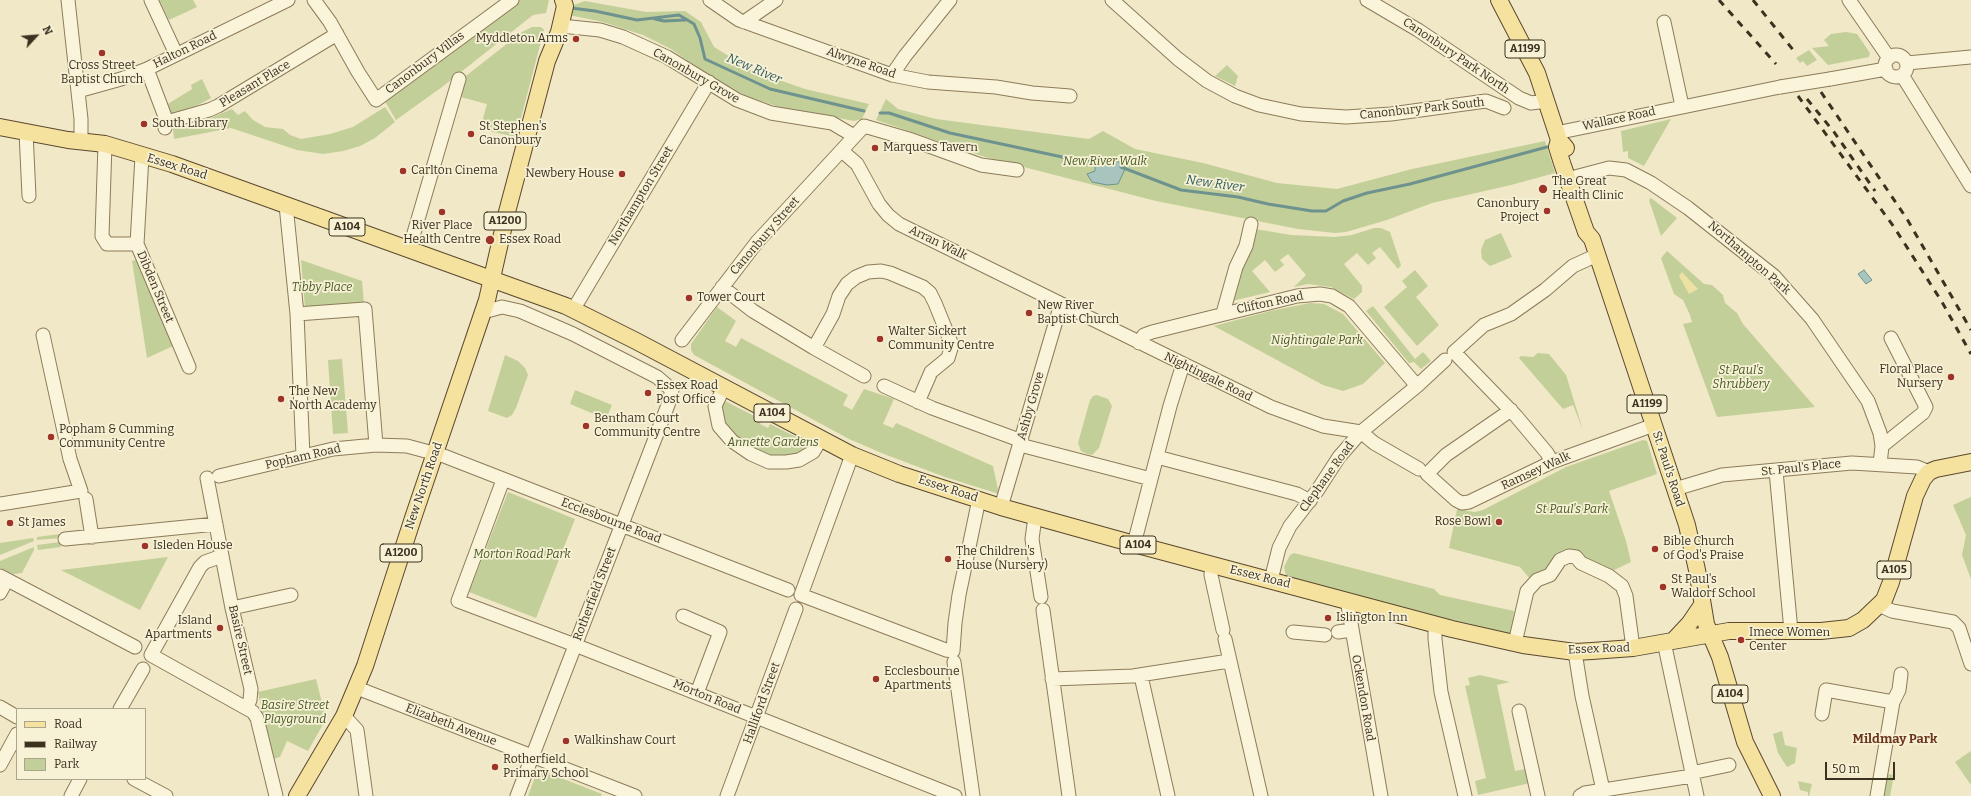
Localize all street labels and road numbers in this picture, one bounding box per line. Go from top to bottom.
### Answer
street label: Canonbury Park North [1400,15,1512,97]
street label: Halton Road [151,28,219,72]
street label: Canonbury Villas [383,29,467,97]
road number: A1199 [1505,40,1545,58]
street label: Alwyne Road [824,44,898,82]
street label: Canonbury Grove [650,45,742,107]
street label: Pleasant Place [217,57,293,111]
street label: Canonbury Park South [1359,95,1485,123]
street label: Wallace Road [1581,104,1657,134]
street label: Northampton Street [606,144,676,248]
street label: Essex Road [145,151,209,183]
street label: Canonbury Street [727,194,803,278]
road number: A1200 [484,212,526,230]
road number: A104 [329,218,365,236]
street label: Northampton Park [1705,218,1793,298]
street label: Arran Walk [907,223,969,263]
street label: Dibden Street [133,249,177,325]
street label: Clifton Road [1235,289,1305,317]
street label: Nightingale Road [1162,349,1254,405]
street label: Ashby Grove [1014,370,1048,442]
road number: A1199 [1627,395,1667,413]
road number: A104 [754,404,790,422]
street label: St. Paul's Road [1649,429,1687,509]
street label: Clephane Road [1297,439,1357,515]
street label: New North Road [402,440,446,532]
street label: Popham Road [264,441,342,473]
street label: Ramsey Walk [1499,449,1573,493]
street label: St. Paul's Place [1760,457,1842,479]
street label: Essex Road [916,473,980,505]
street label: Ecclesbourne Road [559,495,663,547]
road number: A104 [1120,536,1156,554]
road number: A1200 [380,544,422,562]
street label: Rotherfield Street [570,545,620,643]
road number: A105 [1877,561,1911,579]
street label: Essex Road [1228,562,1292,592]
street label: Basire Street [225,604,255,676]
street label: Essex Road [1568,641,1630,657]
street label: Ockendon Road [1348,654,1378,742]
street label: Halliford Street [741,660,783,746]
street label: Morton Road [671,677,743,717]
road number: A104 [1712,685,1748,703]
street label: Elizabeth Avenue [403,701,499,749]

